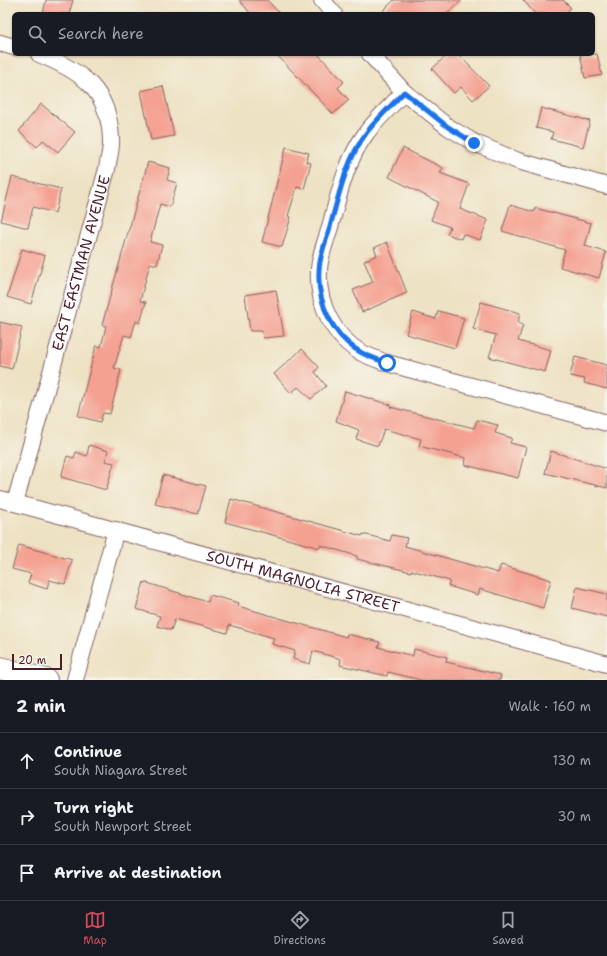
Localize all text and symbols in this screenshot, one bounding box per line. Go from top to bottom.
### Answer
search box [12,12,595,56]
icon: search [26,23,48,45]
text: Search here [58,24,144,44]
route end [465,134,483,152]
street label: EAST EASTMAN AVENUE [47,173,115,353]
route start [378,354,396,372]
street label: SOUTH MAGNOLIA STREET [204,546,402,617]
scale bar [12,652,62,671]
text: 20 m [18,653,46,668]
text: 2 min [16,695,66,717]
text: Walk · 160 m [509,698,591,715]
text: Continue [54,742,122,762]
icon: ahead [16,750,38,772]
text: 130 m [553,752,591,769]
text: South Niagara Street [54,762,188,779]
text: Turn right [54,798,134,818]
icon: right [16,806,38,828]
text: 30 m [557,808,591,825]
text: South Newport Street [54,818,192,835]
icon: arrive [16,862,38,884]
text: Arrive at destination [54,863,222,883]
tab: Map [83,909,107,948]
tab: Directions [273,909,326,948]
tab: Saved [492,909,524,948]

